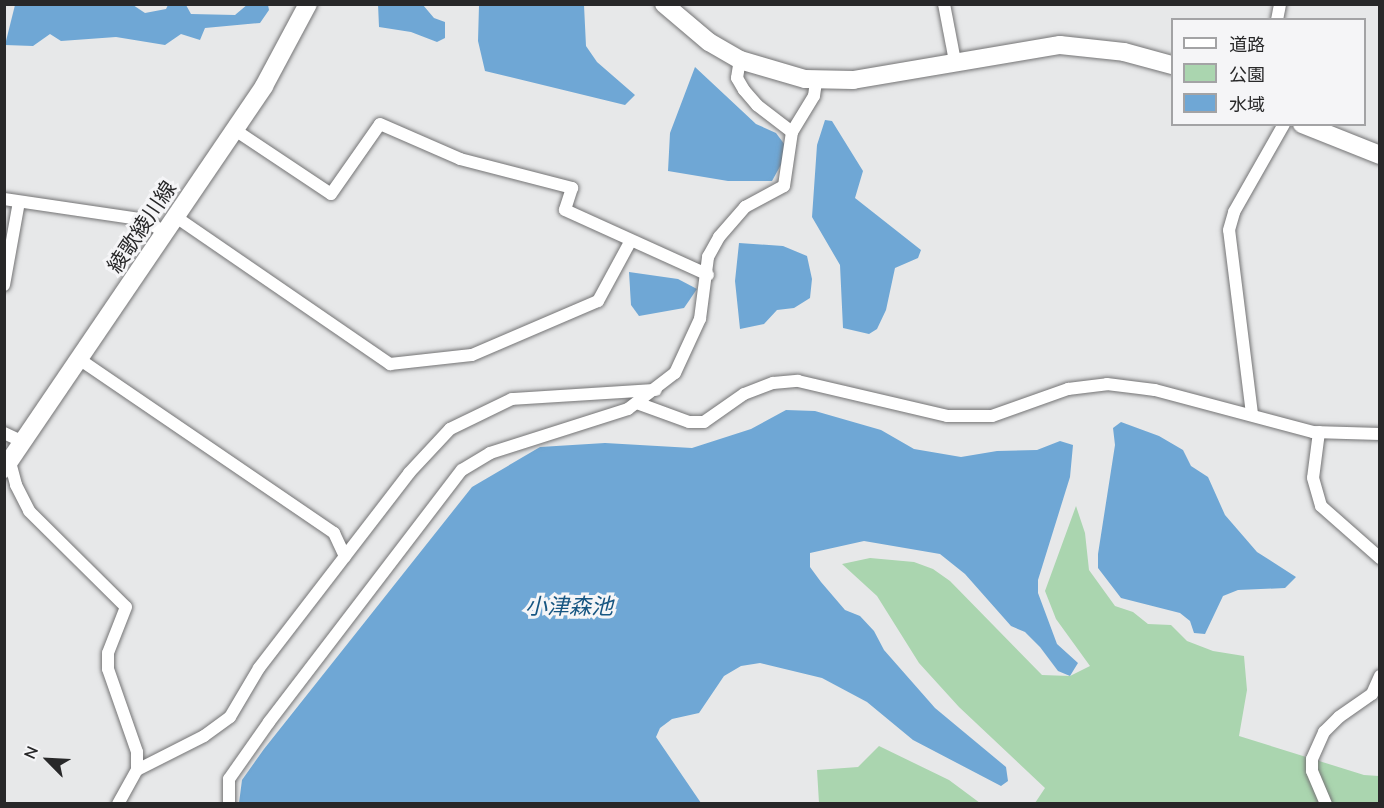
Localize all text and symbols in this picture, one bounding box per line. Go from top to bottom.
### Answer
legend [1171,18,1366,126]
text: 道路 [1229,33,1265,57]
text: 公園 [1229,63,1265,87]
text: 水域 [1229,93,1265,117]
street label: 綾歌綾川線 [102,176,182,278]
water label: 小津森池 [525,595,613,621]
north arrow [18,730,78,790]
text: N [19,743,44,763]

